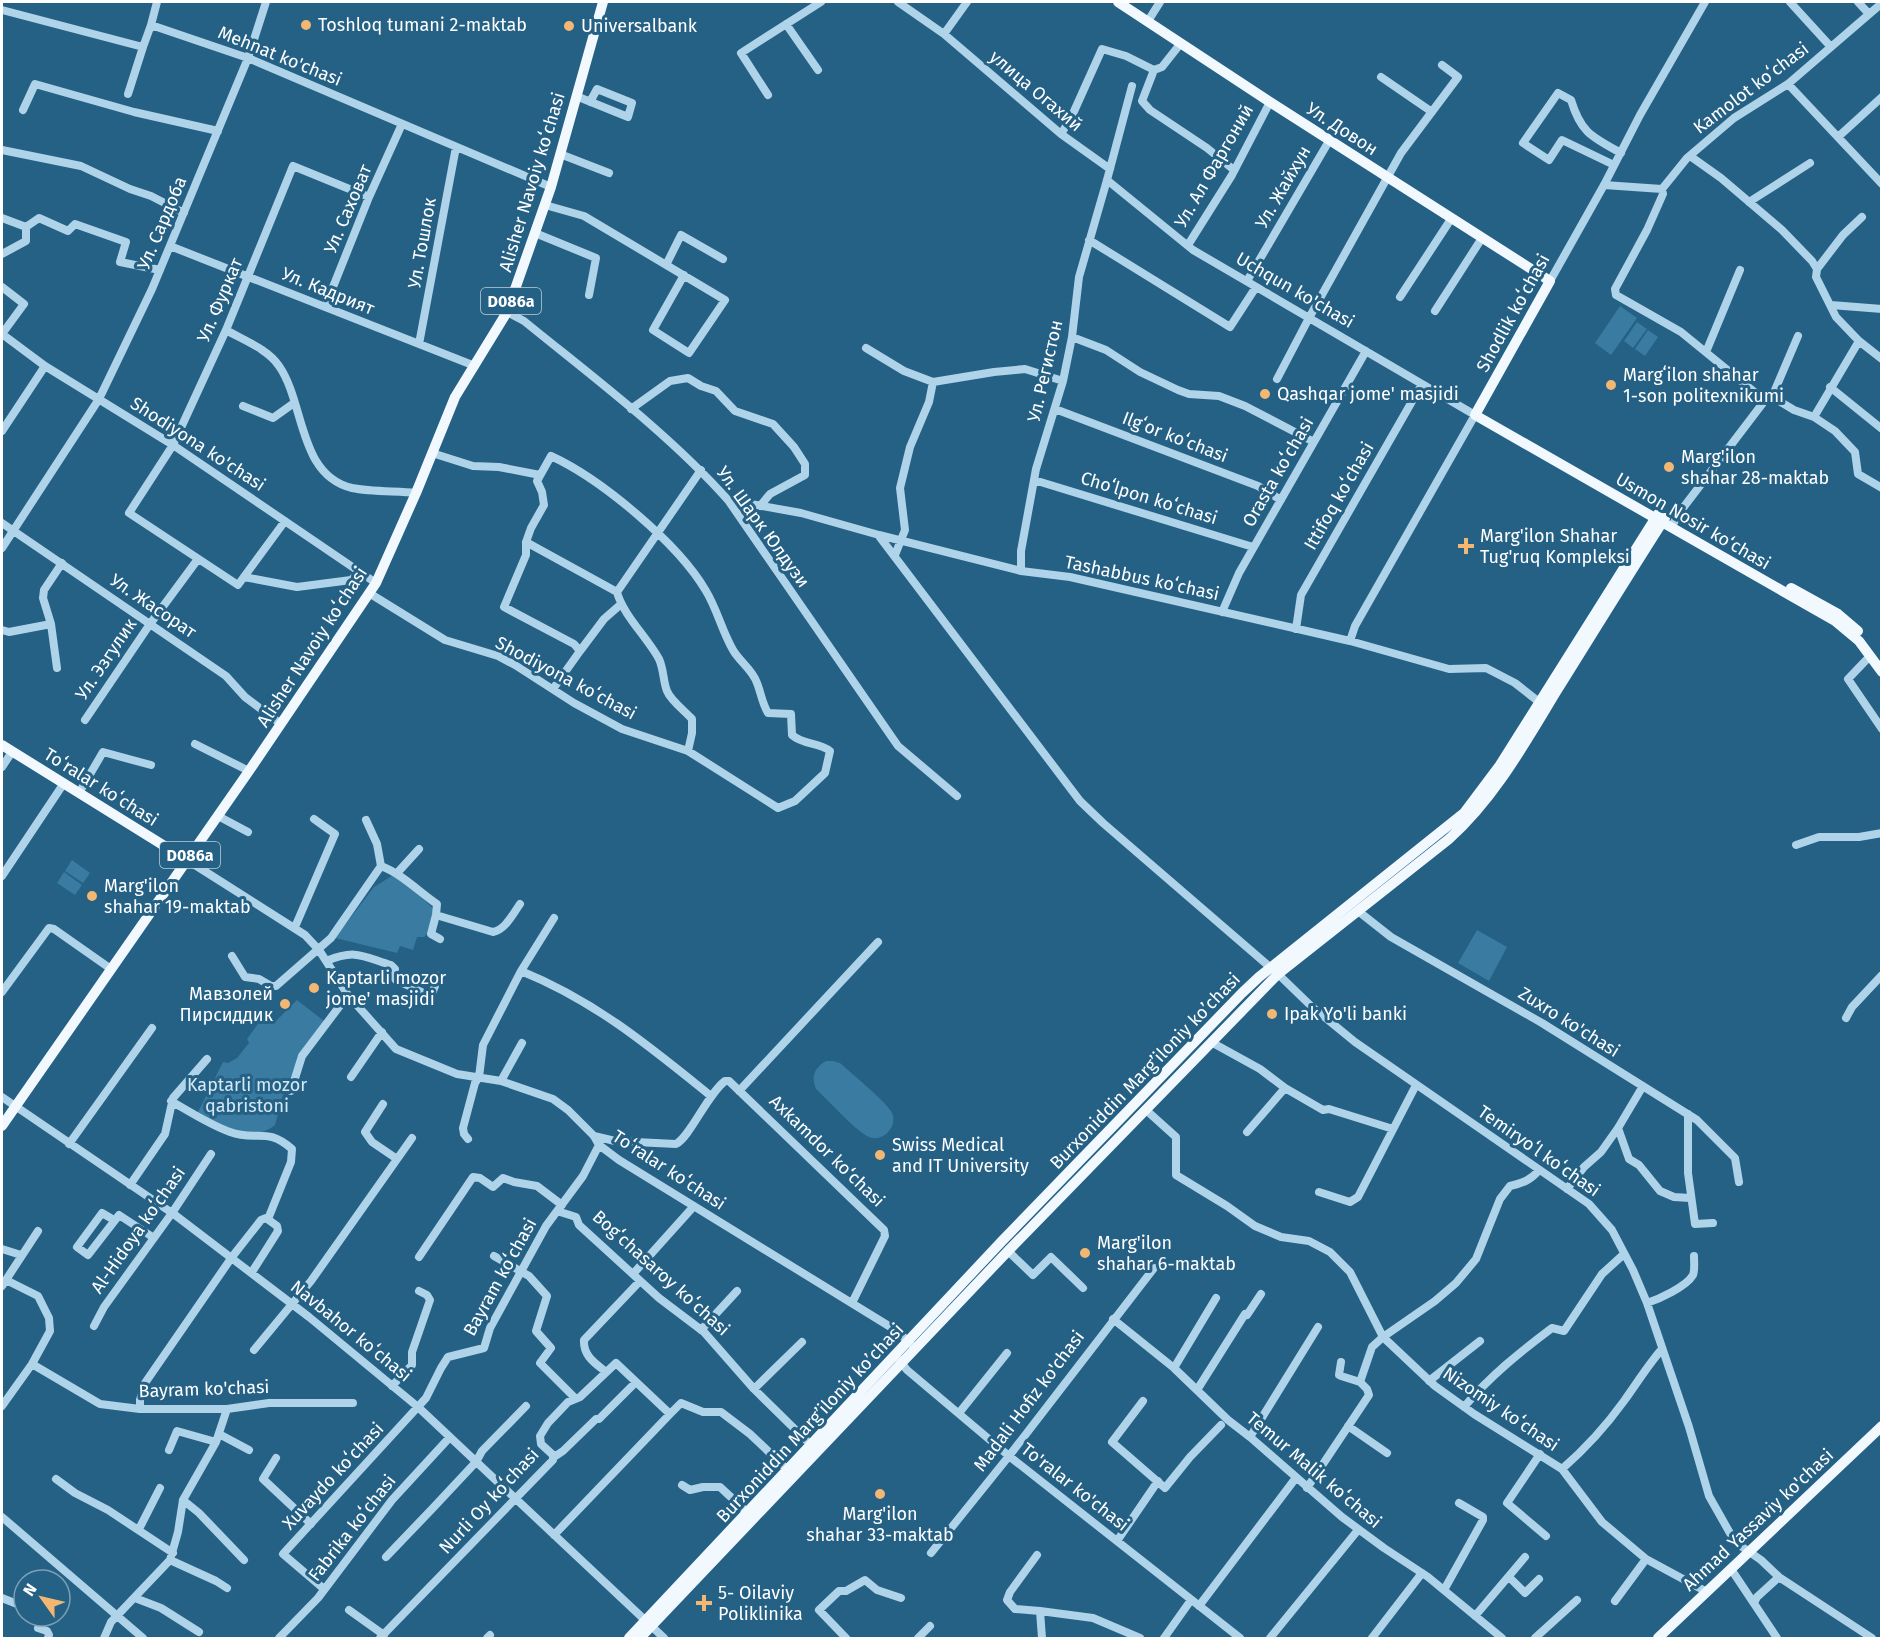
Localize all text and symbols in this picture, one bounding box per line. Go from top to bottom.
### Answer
place label: Toshloq tumani 2-maktab [318,14,527,36]
place label: Universalbank [581,15,698,37]
marker: Toshloq tumani 2-maktab [299,18,313,32]
marker: Universalbank [562,19,576,33]
street label: Mehnat ko'chasi [215,21,345,91]
street label: Kamolot koʻchasi [1689,37,1813,139]
street label: улица Огахий [985,46,1087,136]
street label: Alisher Navoiy koʻchasi [494,90,570,274]
street label: Ул. Довон [1302,98,1382,160]
street label: Ул. Ал Фаргоний [1170,100,1258,232]
street label: Ул. Жайхун [1251,142,1315,232]
street label: Ул. Саховат [319,160,377,257]
street label: Ул. Сардоба [133,173,191,273]
street label: Ул. Тошлок [403,195,441,290]
street label: Uchqun ko'chasi [1232,247,1358,333]
street label: Shodlik koʻchasi [1472,250,1554,376]
street label: Ул. Фуркат [192,254,248,345]
street label: Ул. Кадрият [278,262,378,320]
road number: D086a [481,288,541,314]
street label: Ул. Регистон [1023,318,1067,424]
place label: Margʻilon shahar 1-son politexnikumi [1623,364,1784,407]
marker: Margʻilon shahar 1-son politexnikumi [1604,378,1618,392]
place label: Qashqar jome' masjidi [1277,383,1459,405]
marker: Qashqar jome' masjidi [1258,387,1272,401]
street label: Shodiyona ko'chasi [126,392,270,496]
street label: Ilgʻor koʻchasi [1119,407,1231,467]
street label: Orasta koʻchasi [1238,413,1318,531]
street label: Ittifoq koʻchasi [1299,438,1379,554]
place label: Marg'ilon shahar 28-maktab [1681,446,1829,489]
marker: Marg'ilon shahar 28-maktab [1662,460,1676,474]
street label: Ул. Шарк Юлдузи [712,462,814,592]
street label: Choʻlpon koʻchasi [1078,467,1220,529]
street label: Usmon Nosir ko‘chasi [1612,468,1774,574]
place label: Marg'ilon Shahar Tug'ruq Kompleksi [1480,525,1630,568]
marker: Marg'ilon Shahar Tug'ruq Kompleksi [1457,537,1475,555]
street label: Tashabbus koʻchasi [1063,551,1221,605]
street label: Alisher Navoiy koʻchasi [252,563,372,731]
street label: Ул. Жасорат [106,569,201,643]
street label: Ул. Эзгулик [71,613,142,704]
street label: Shodiyona koʻchasi [492,632,640,724]
street label: Toʻralar koʻchasi [40,743,162,831]
road number: D086a [160,842,220,868]
place label: Marg'ilon shahar 19-maktab [104,875,251,918]
marker: Marg'ilon shahar 19-maktab [85,889,99,903]
place label: Kaptarli mozor jome' masjidi [325,967,446,1010]
street label: Burxoniddin Marg’iloniy ko’chasi [1045,968,1245,1174]
marker: Kaptarli mozor jome' masjidi [307,981,321,995]
street label: Zuxro ko'chasi [1514,982,1624,1062]
place label: Мавзолей Пирсиддик [180,983,274,1026]
marker: Мавзолей Пирсиддик [278,997,292,1011]
place label: Ipak Yo'li banki [1284,1003,1407,1025]
marker: Ipak Yo'li banki [1265,1007,1279,1021]
park label: Kaptarli mozor qabristoni [187,1074,307,1117]
street label: Axkamdor ko‘chasi [765,1090,889,1212]
street label: Temiryoʻl koʻchasi [1474,1101,1604,1201]
street label: Toʻralar koʻchasi [608,1125,730,1215]
place label: Swiss Medical and IT University [892,1134,1029,1177]
marker: Swiss Medical and IT University [873,1148,887,1162]
street label: Al-Hidoya koʻchasi [86,1162,190,1298]
street label: Bogʻchasaroy koʻchasi [588,1206,734,1340]
street label: Bayram koʻchasi [459,1214,541,1340]
place label: Marg'ilon shahar 6-maktab [1097,1232,1236,1275]
marker: Marg'ilon shahar 6-maktab [1078,1246,1092,1260]
street label: Navbahor koʻchasi [286,1275,416,1387]
street label: Burxoniddin Marg’iloniy ko’chasi [712,1319,908,1527]
street label: Madali Hofiz ko'chasi [969,1326,1089,1476]
street label: Nizomiy koʻchasi [1439,1362,1563,1456]
street label: Bayram ko'chasi [138,1376,270,1402]
street label: Temur Malik koʻchasi [1242,1407,1386,1533]
street label: Xuvaydo koʻchasi [278,1418,388,1534]
street label: To'ralar ko'chasi [1017,1438,1133,1536]
street label: Nurli Oy koʻchasi [434,1444,544,1558]
street label: Ahmad Yassaviy ko'chasi [1678,1444,1838,1596]
street label: Fabrika koʻchasi [304,1470,400,1586]
marker: Marg'ilon shahar 33-maktab [873,1487,887,1501]
place label: Marg'ilon shahar 33-maktab [806,1503,954,1546]
north arrow [12,1568,72,1628]
text: N [19,1580,41,1600]
place label: 5- Oilaviy Poliklinika [718,1582,803,1625]
marker: 5- Oilaviy Poliklinika [695,1594,713,1612]

